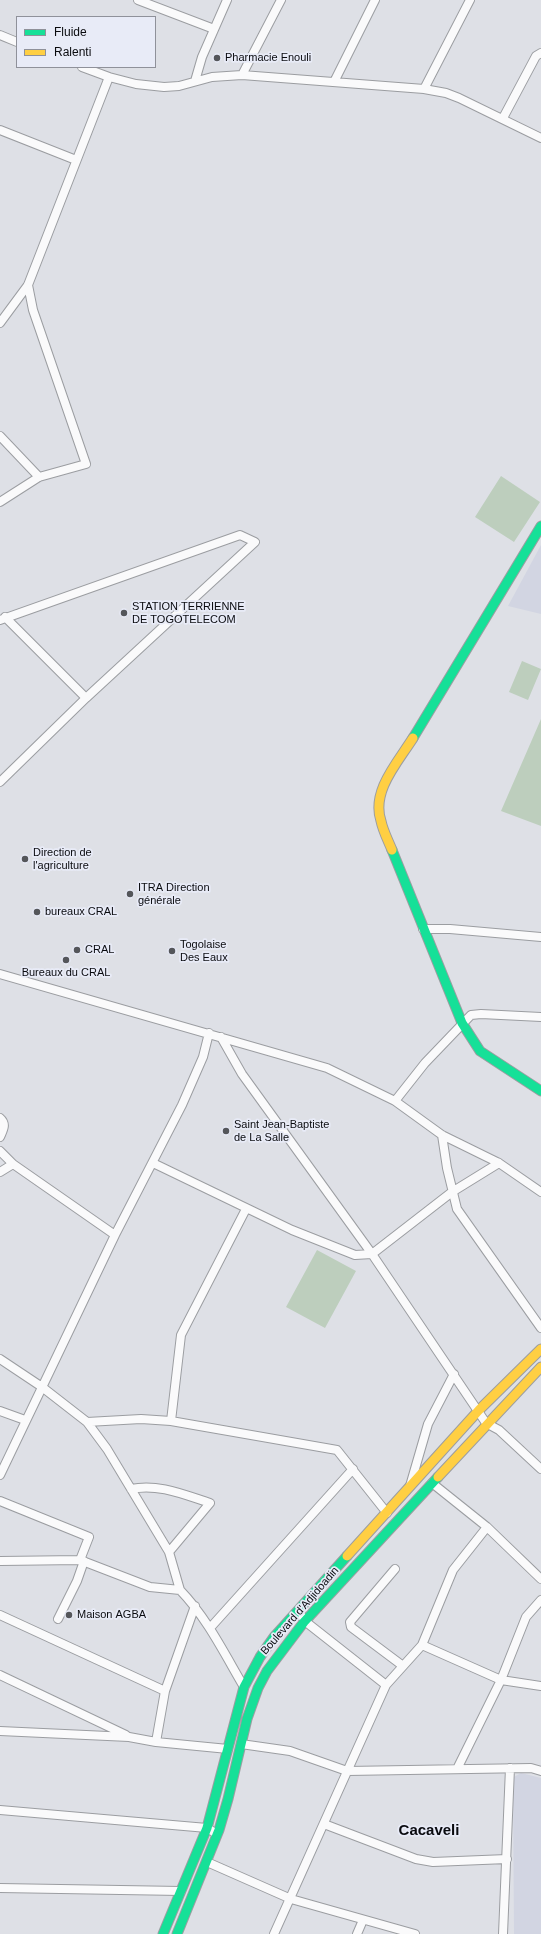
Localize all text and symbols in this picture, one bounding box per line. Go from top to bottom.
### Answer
legend [16,16,156,68]
text: Fluide [54,25,87,39]
text: Ralenti [54,45,91,59]
place label: Pharmacie Enouli [225,51,311,65]
marker: Pharmacie Enouli [212,53,222,63]
place label: STATION TERRIENNE DE TOGOTELECOM [132,600,245,626]
marker: STATION TERRIENNE DE TOGOTELECOM [119,608,129,618]
place label: Direction de l'agriculture [33,846,92,872]
marker: Direction de l'agriculture [20,854,30,864]
place label: ITRA Direction générale [138,881,210,907]
marker: ITRA Direction générale [125,889,135,899]
place label: bureaux CRAL [45,905,117,919]
marker: bureaux CRAL [32,907,42,917]
place label: Togolaise Des Eaux [180,938,228,964]
place label: CRAL [85,943,114,957]
marker: CRAL [72,945,82,955]
marker: Togolaise Des Eaux [167,946,177,956]
marker: Bureaux du CRAL [61,955,71,965]
place label: Bureaux du CRAL [22,966,110,980]
place label: Saint Jean-Baptiste de La Salle [234,1118,329,1144]
marker: Saint Jean-Baptiste de La Salle [221,1126,231,1136]
street label: Boulevard d'Adjidoadin [258,1564,342,1658]
place label: Maison AGBA [77,1608,146,1622]
marker: Maison AGBA [64,1610,74,1620]
district label: Cacaveli [399,1822,459,1840]

